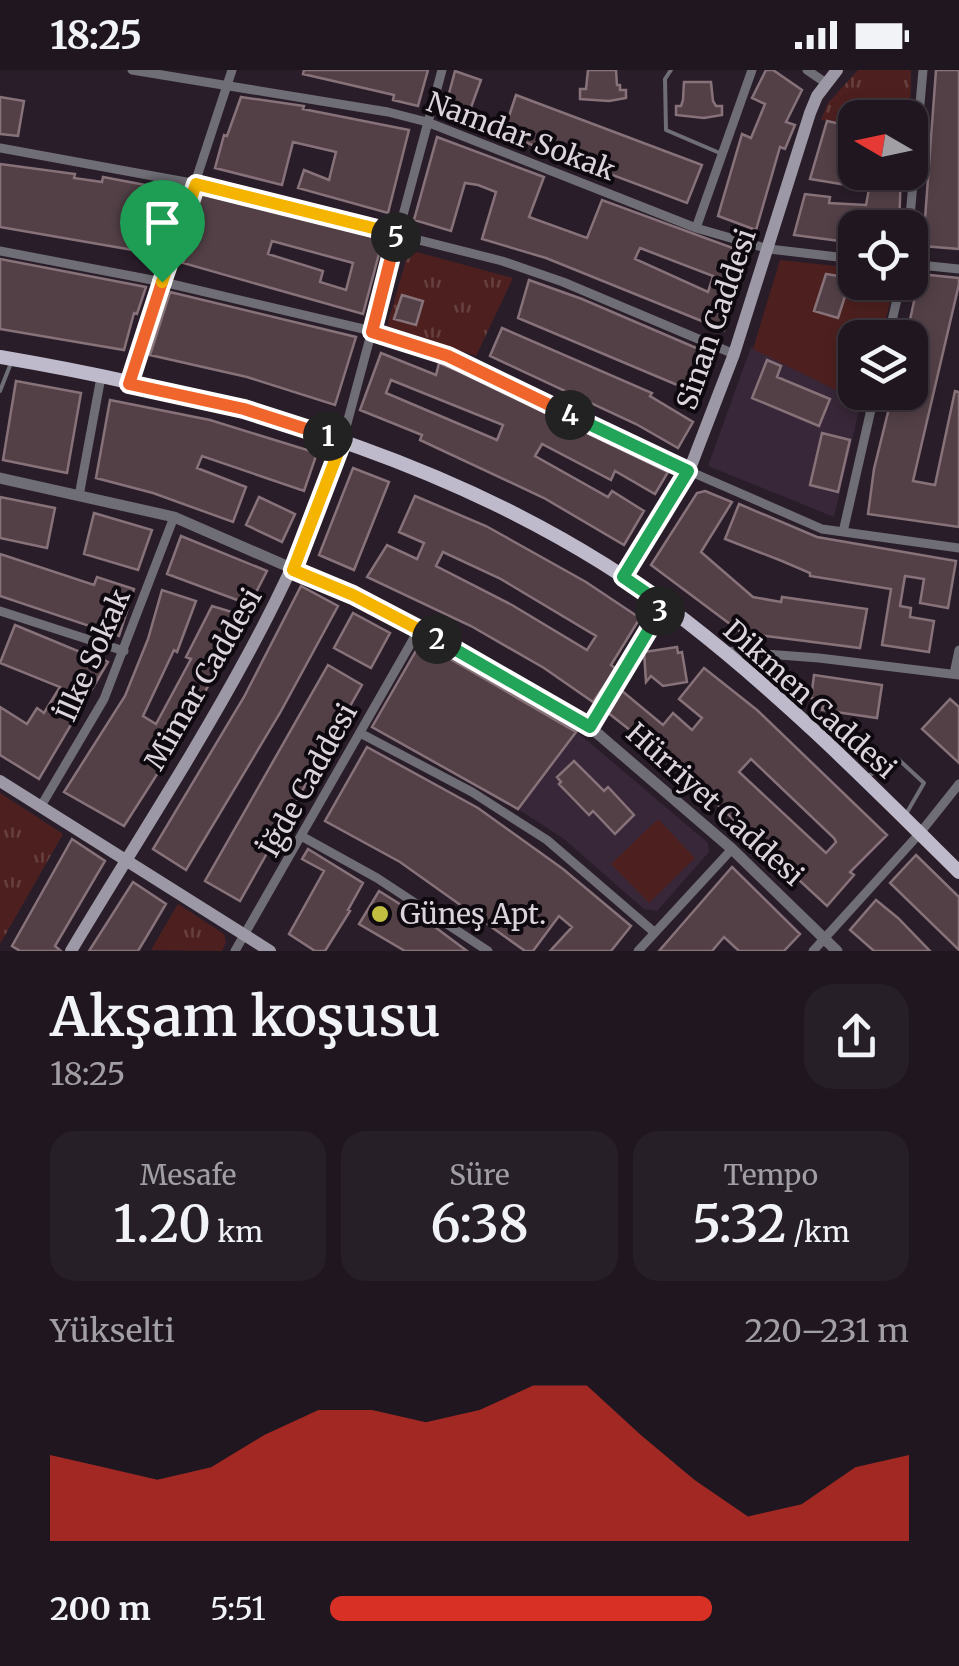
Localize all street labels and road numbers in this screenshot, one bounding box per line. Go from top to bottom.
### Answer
street label: Namdar Sokak [422,84,621,189]
street label: Sinan Caddesi [668,224,764,414]
street label: Mimar Caddesi [136,582,270,776]
street label: İlke Sokak [48,583,138,727]
street label: Dikmen Caddesi [716,612,904,786]
street label: İğde Caddesi [251,697,365,863]
street label: Hürriyet Caddesi [619,715,811,893]

